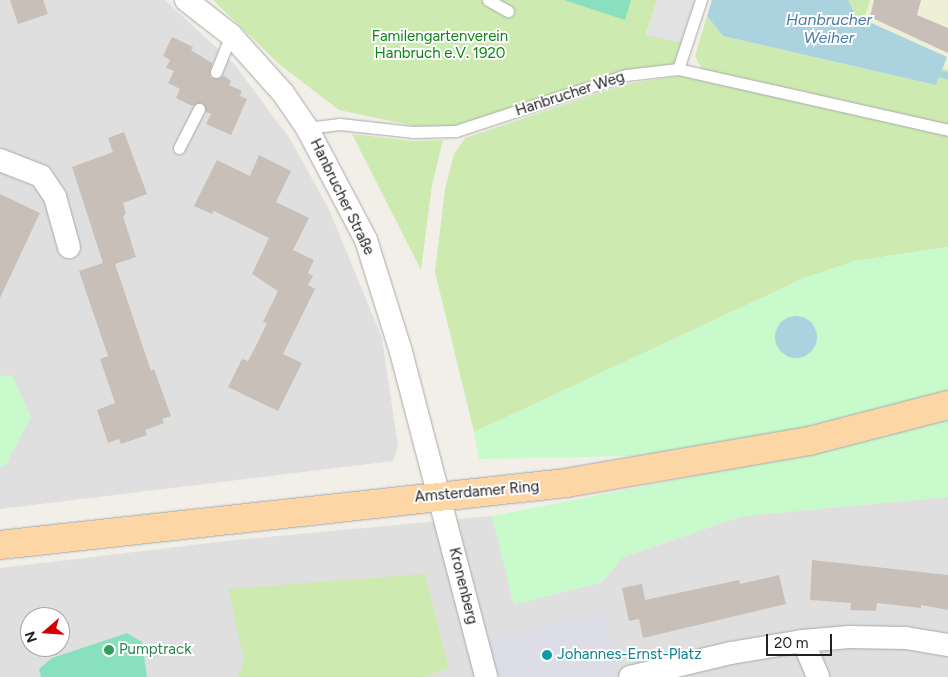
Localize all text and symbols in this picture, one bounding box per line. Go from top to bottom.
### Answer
water label: Hanbrucher Weiher [786,10,872,48]
park label: Familengartenverein Hanbruch e.V. 1920 [372,27,508,62]
street label: Hanbrucher Weg [513,68,627,120]
street label: Hanbrucher Straße [306,136,378,258]
street label: Amsterdamer Ring [414,478,540,506]
street label: Kronenberg [445,546,481,626]
north arrow [20,607,70,657]
scale bar [768,624,834,656]
text: N [21,629,41,645]
text: 20 m [774,634,808,652]
place label: Pumptrack [119,641,191,659]
marker: Pumptrack [103,644,115,656]
place label: Johannes-Ernst-Platz [557,646,702,664]
marker: Johannes-Ernst-Platz [541,649,553,661]

